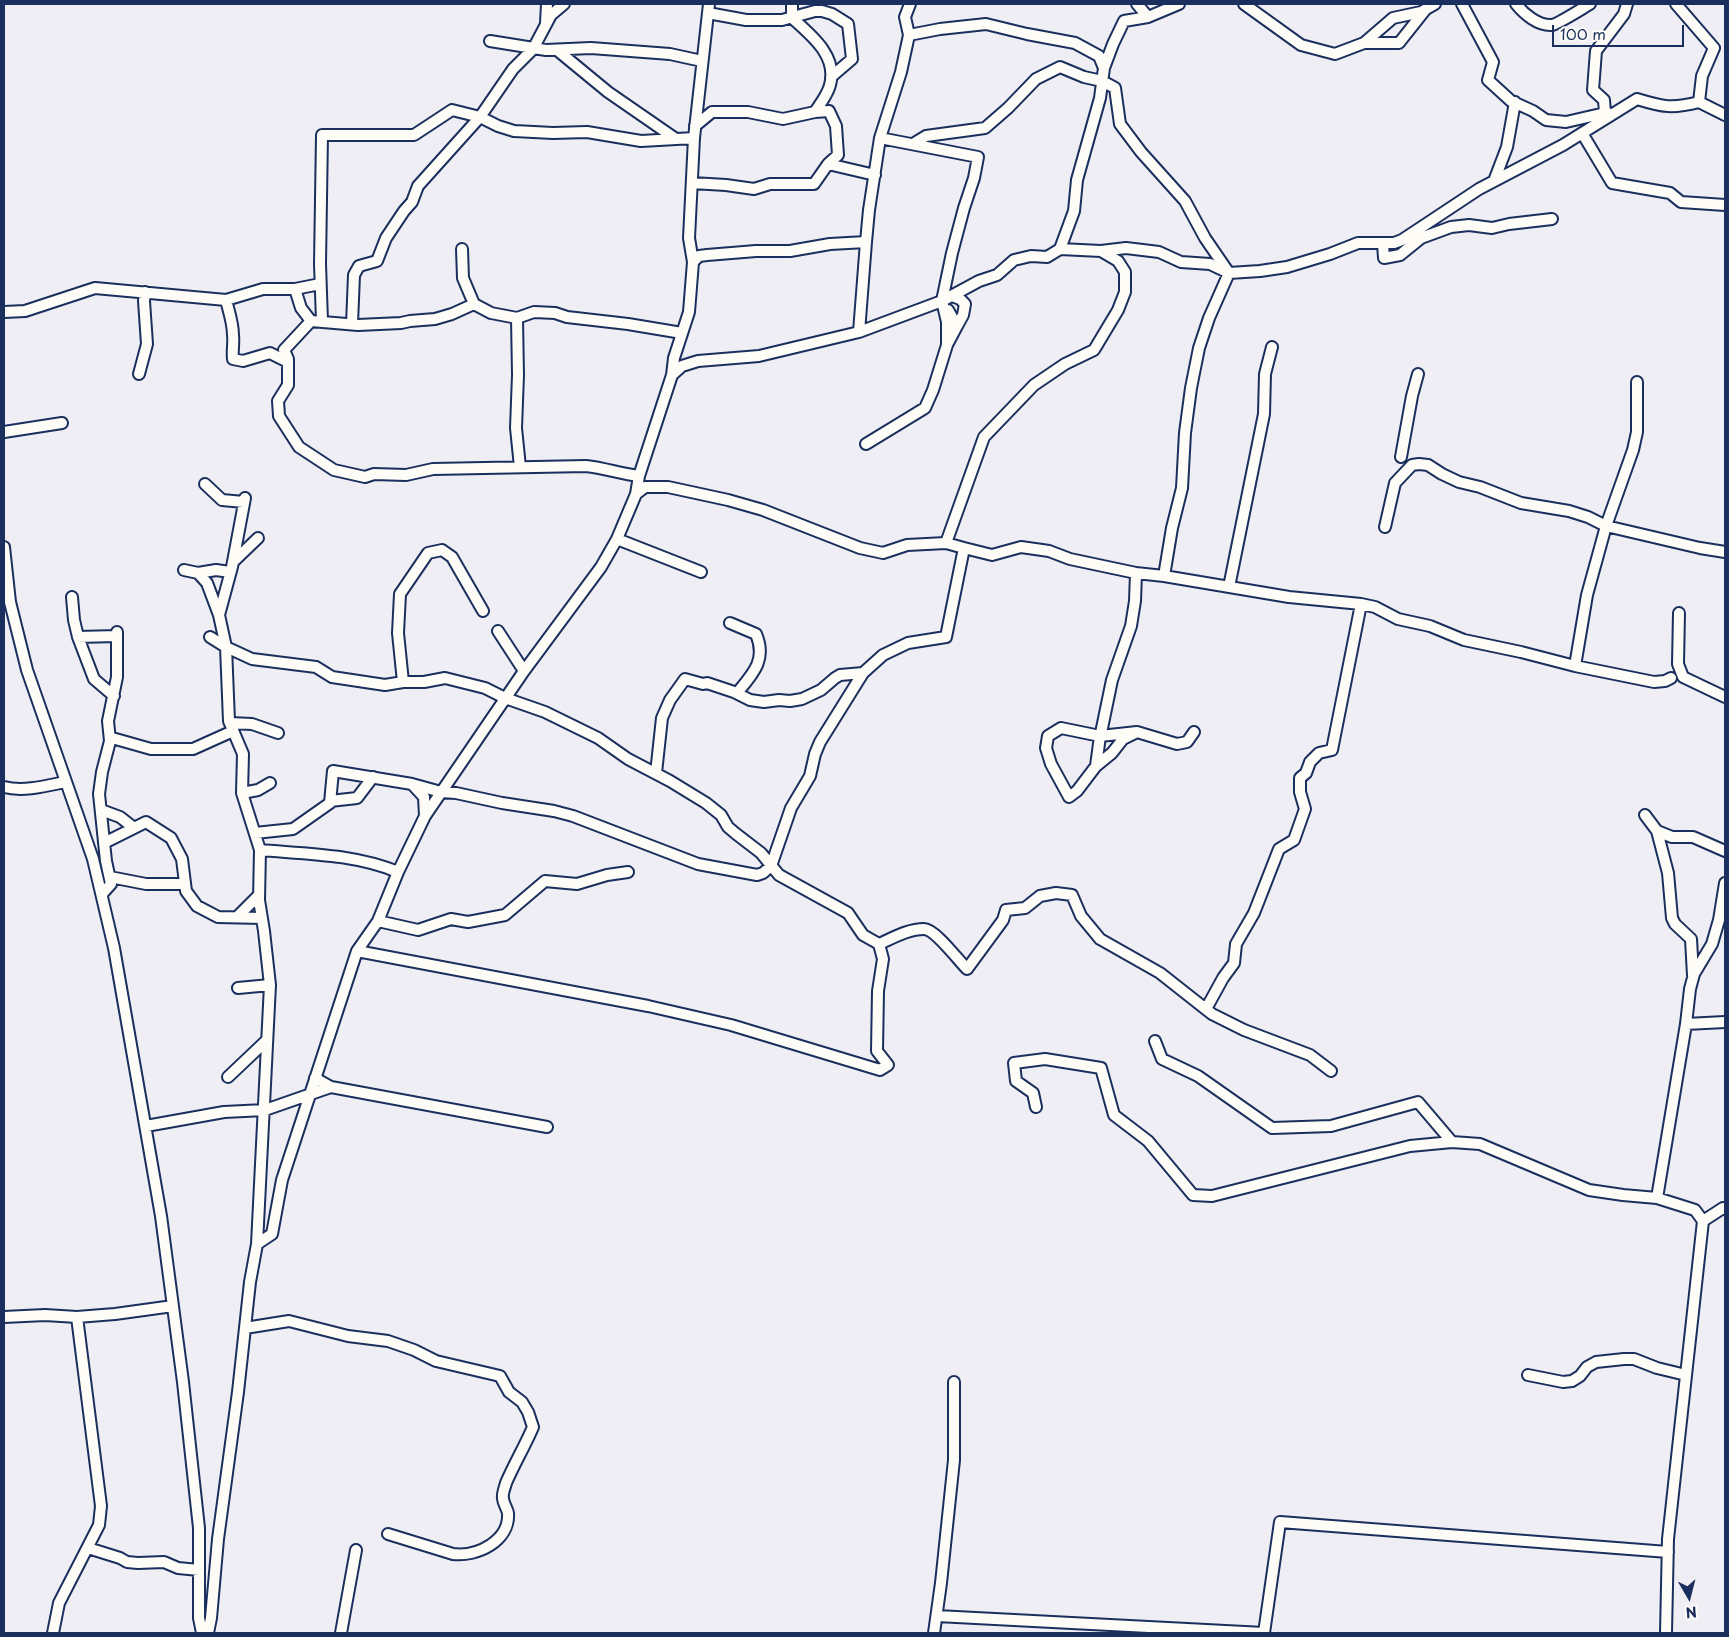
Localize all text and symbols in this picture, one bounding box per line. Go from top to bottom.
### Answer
scale bar [1554,15,1686,47]
text: 100 m [1560,22,1606,45]
north arrow [1664,1572,1714,1622]
text: N [1684,1601,1698,1624]

